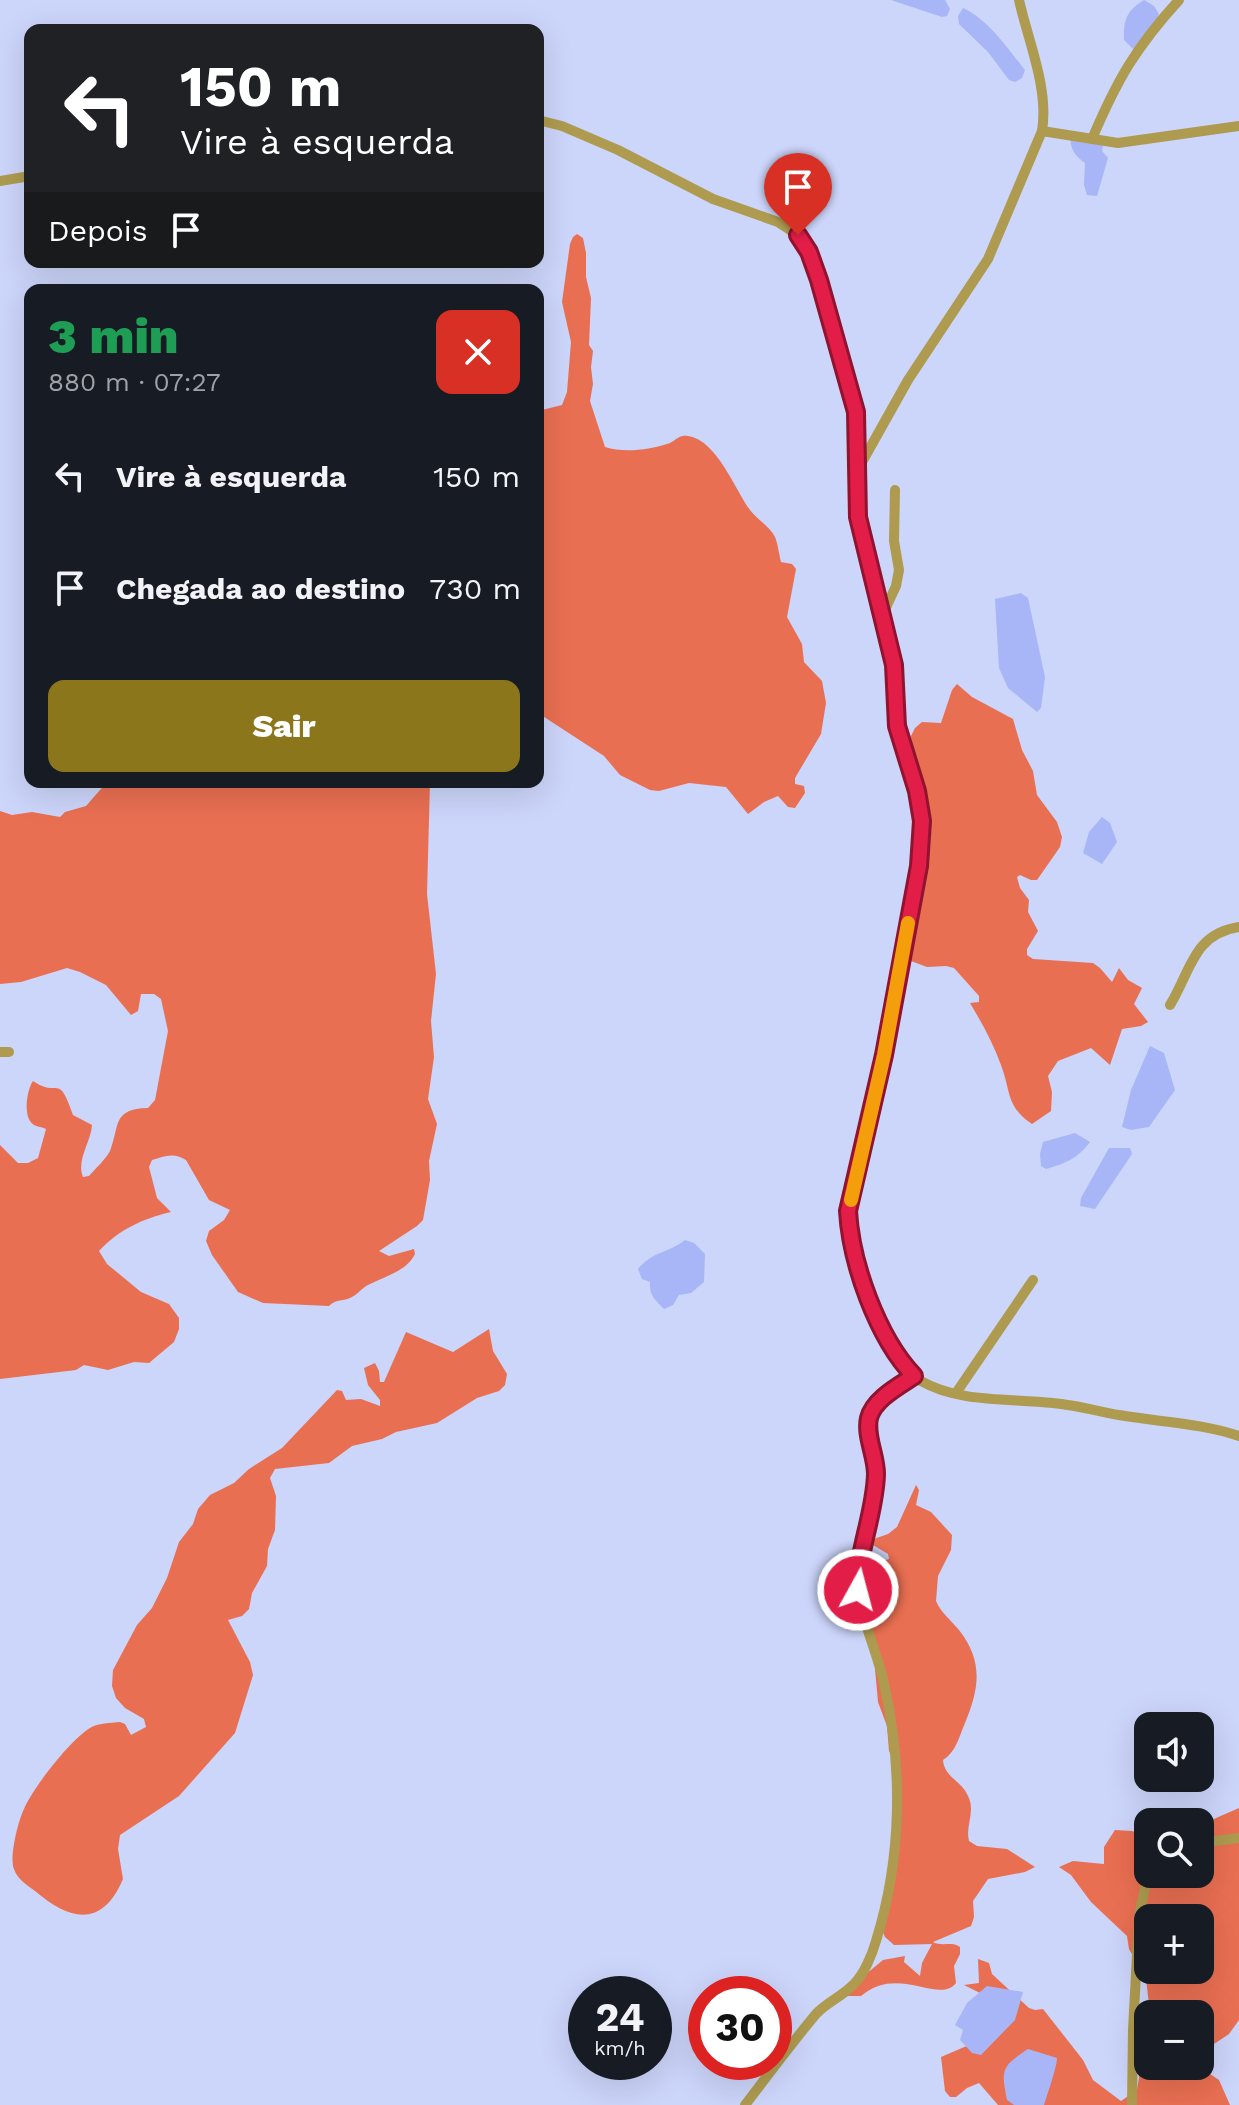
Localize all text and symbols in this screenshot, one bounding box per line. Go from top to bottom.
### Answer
text: 150 m [180,54,342,120]
icon: left [48,56,152,160]
text: Vire à esquerda [180,121,454,163]
pin [764,153,832,235]
icon: arrive [776,165,820,209]
icon: arrive [164,208,208,252]
text: Depois [48,213,148,248]
text: 3 min [48,308,179,365]
button: close [436,310,520,394]
text: 880 m · 07:27 [48,367,221,397]
icon: left [48,454,92,498]
text: Vire à esquerda [116,459,346,494]
text: 150 m [433,459,520,494]
icon: arrive [48,566,92,610]
text: Chegada ao destino [116,571,405,606]
text: 730 m [429,571,521,606]
button: Sair [48,680,520,772]
position arrow [816,1548,900,1632]
map controls [1134,1712,1214,2080]
button: sound [1134,1712,1214,1792]
button: search [1134,1808,1214,1888]
button: + [1134,1904,1214,1984]
speed limit sign: 30 [688,1976,792,2080]
text: 24 [595,1994,645,2041]
button: − [1134,2000,1214,2080]
text: km/h [594,2036,646,2060]

